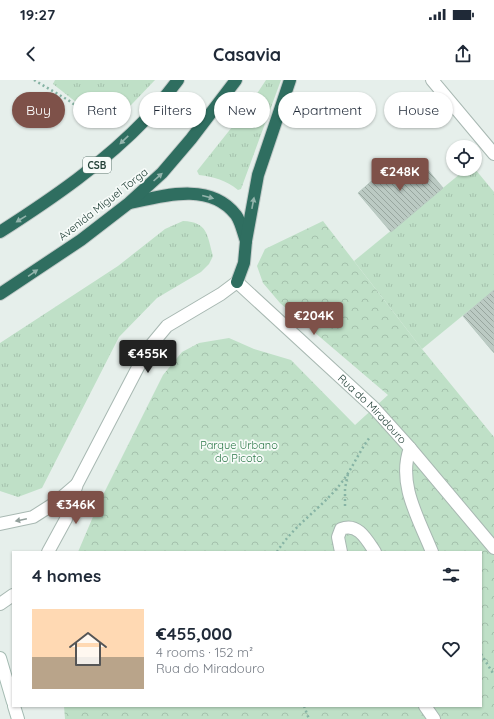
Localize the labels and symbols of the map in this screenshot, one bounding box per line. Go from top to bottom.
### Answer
one-way arrow [119,135,129,145]
road number: CSB [83,157,111,173]
pin: €248K [372,158,428,192]
street label: Avenida Miguel Torga [56,165,150,243]
one-way arrow [153,172,163,182]
one-way arrow [202,194,215,200]
one-way arrow [251,196,257,209]
one-way arrow [15,215,26,222]
one-way arrow [27,269,38,277]
pin: €204K [286,302,342,336]
pin: €455K [120,340,176,374]
street label: Rua do Miradouro [335,371,410,447]
park label: Parque Urbano do Picoto [200,438,278,465]
pin: €346K [48,491,104,525]
one-way arrow [15,517,28,523]

